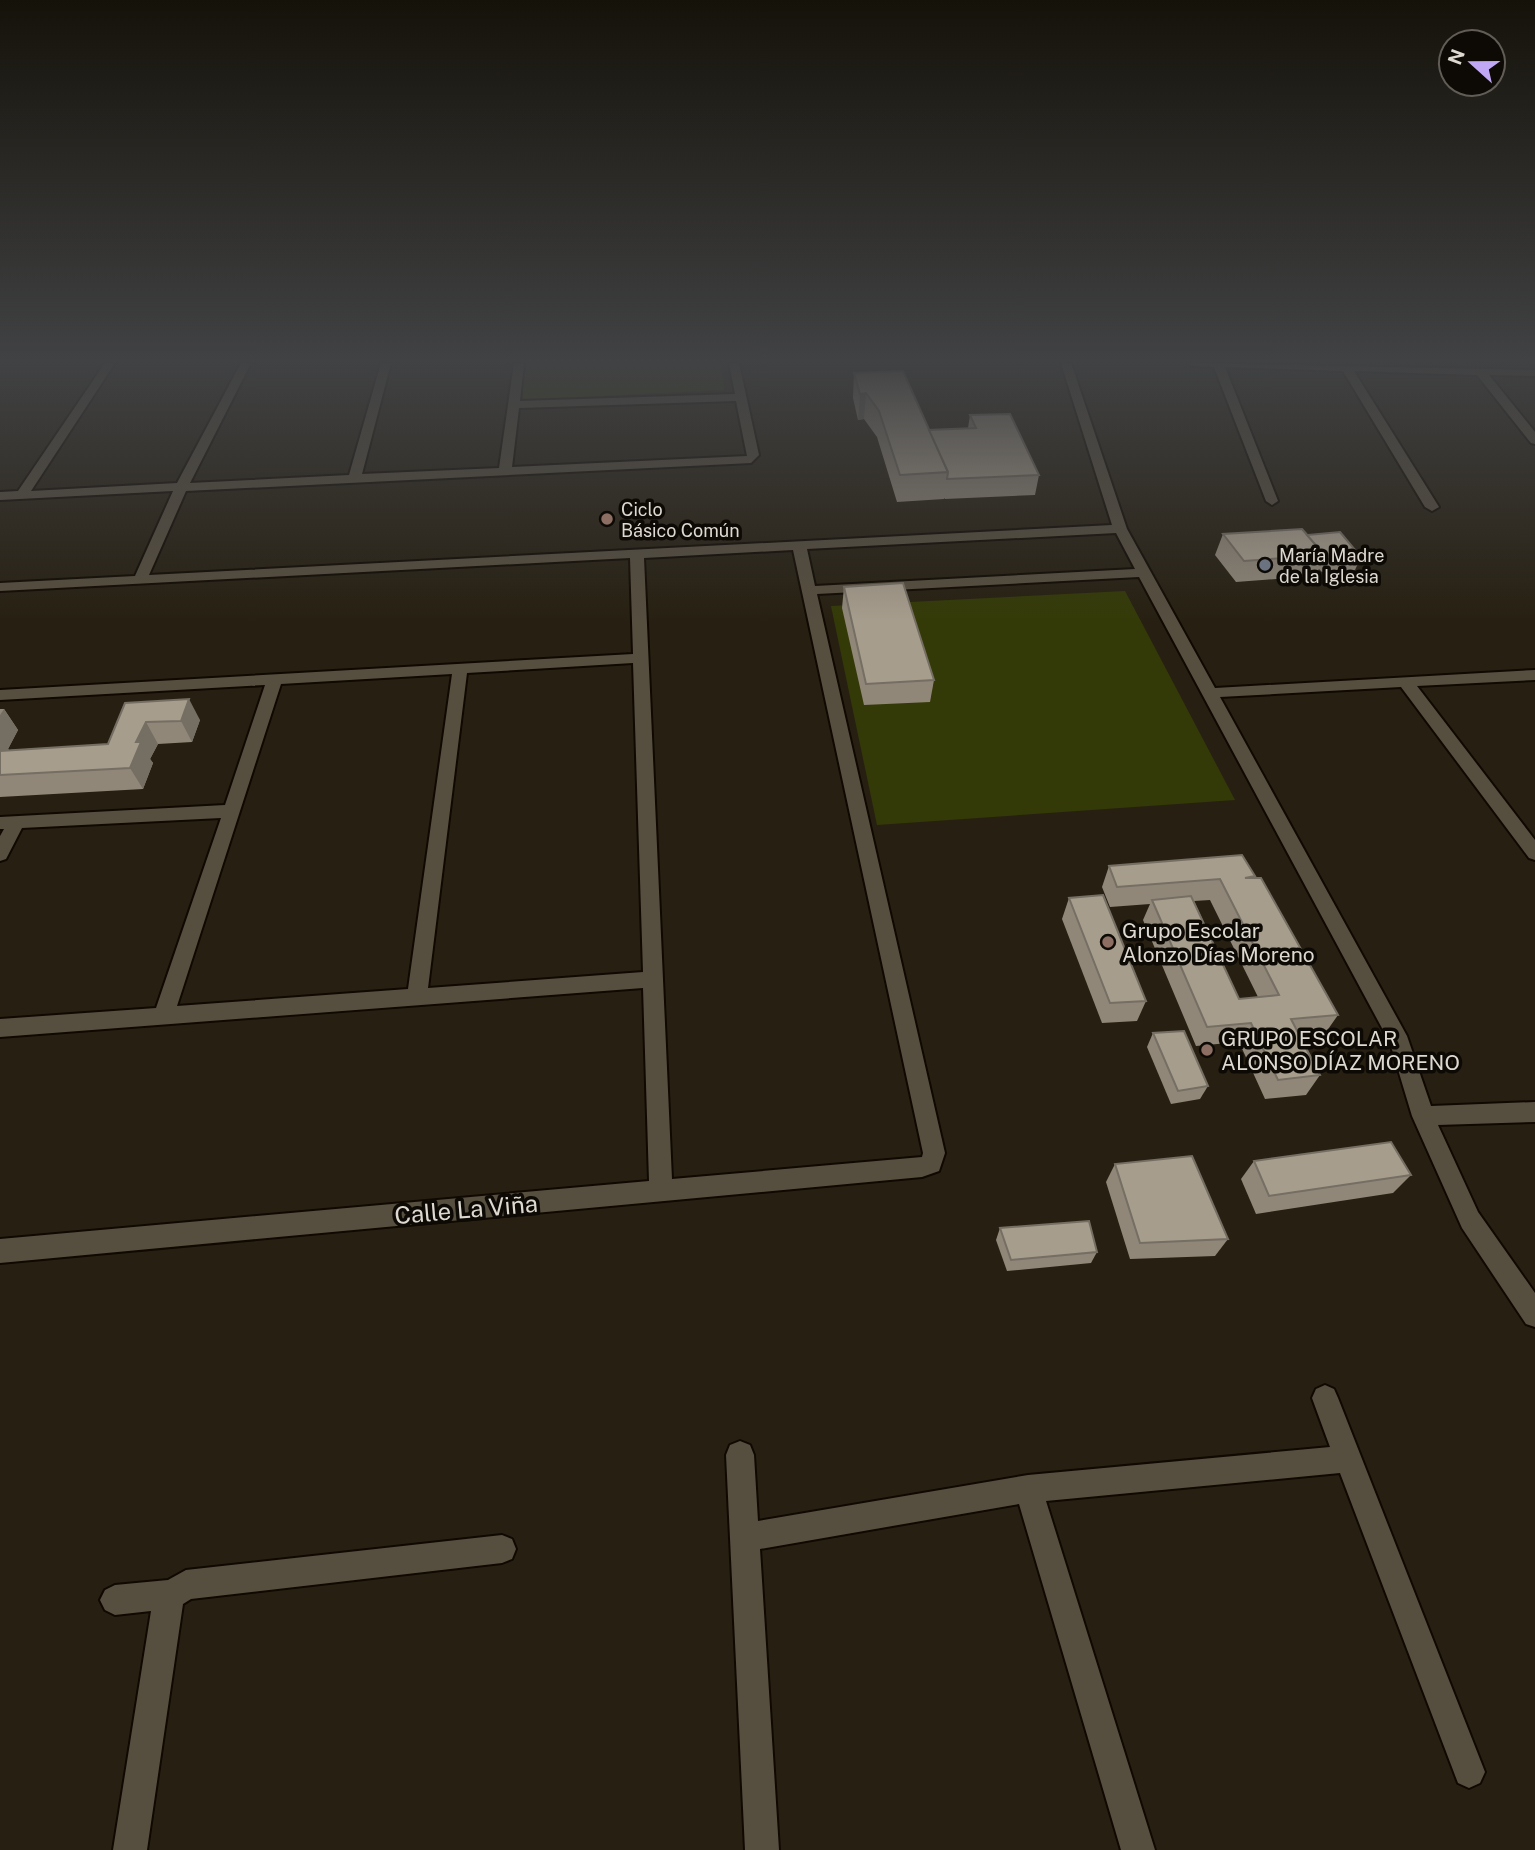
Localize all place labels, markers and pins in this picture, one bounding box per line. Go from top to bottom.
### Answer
place label: Ciclo Básico Común [621,499,740,541]
marker: Ciclo Básico Común [599,511,615,527]
place label: María Madre de la Iglesia [1279,545,1384,587]
marker: María Madre de la Iglesia [1257,557,1273,573]
place label: Grupo Escolar Alonzo Días Moreno [1122,918,1315,967]
marker: Grupo Escolar Alonzo Días Moreno [1100,934,1116,950]
place label: GRUPO ESCOLAR ALONSO DÍAZ MORENO [1221,1026,1460,1075]
marker: GRUPO ESCOLAR ALONSO DÍAZ MORENO [1199,1042,1215,1058]

